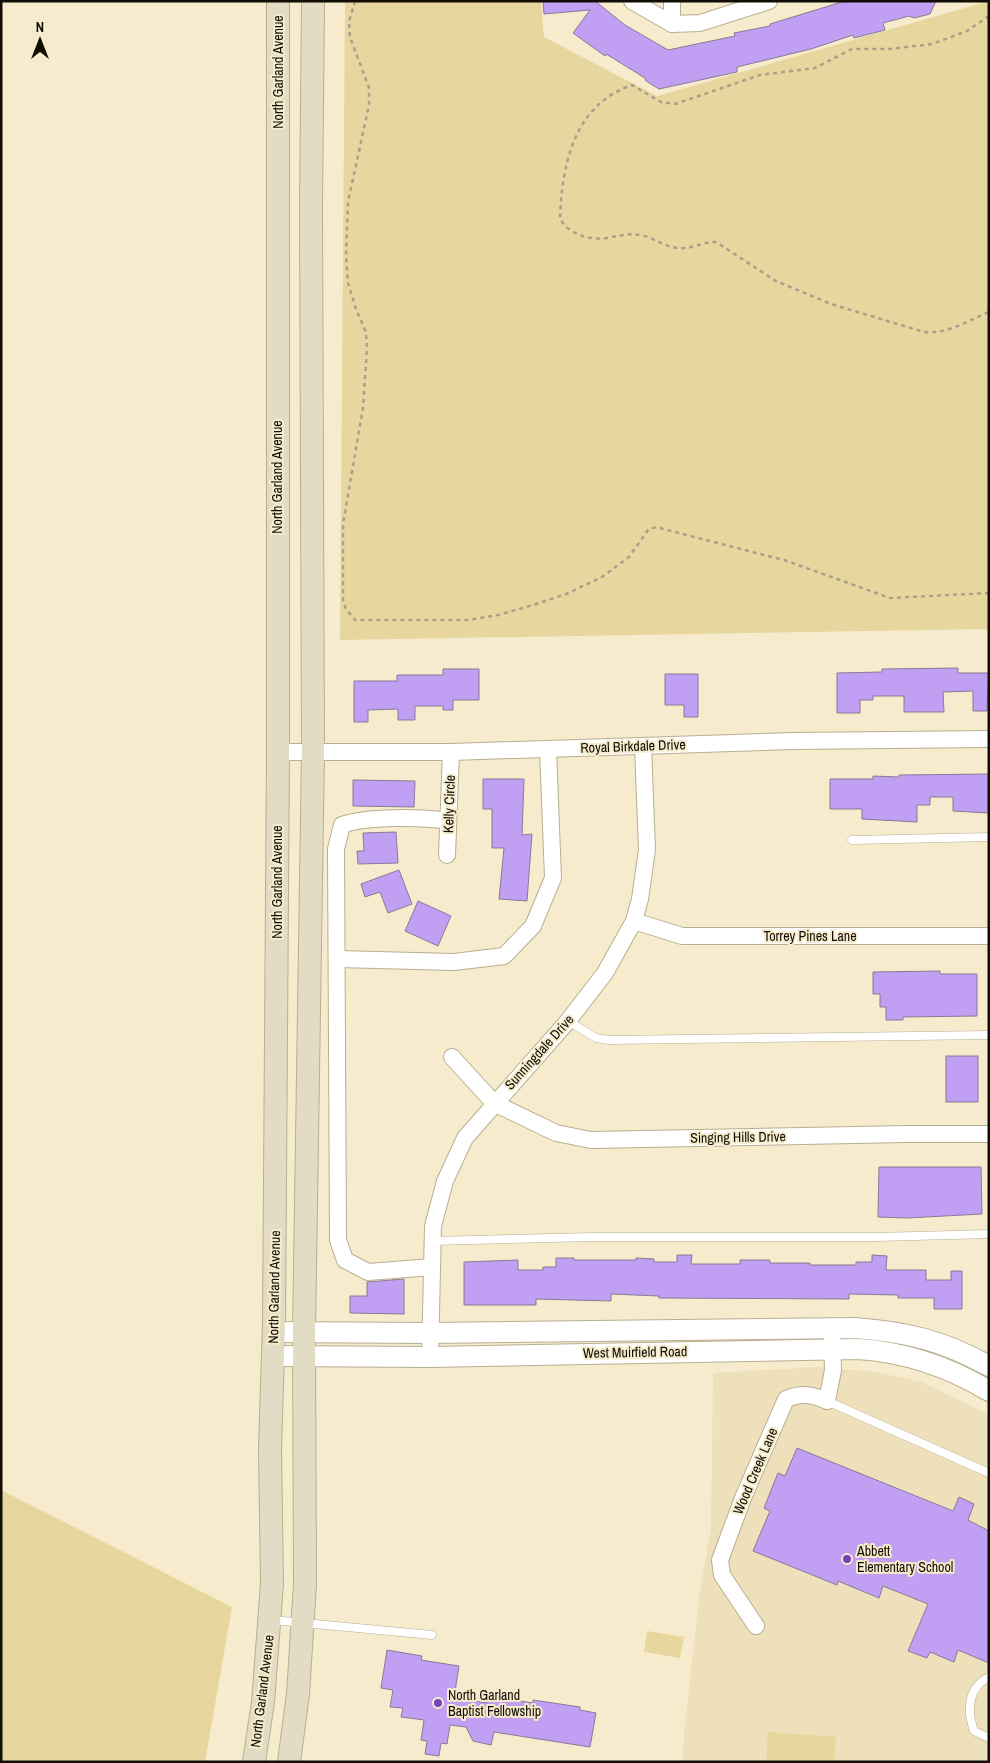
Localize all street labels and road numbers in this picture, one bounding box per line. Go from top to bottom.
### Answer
street label: North Garland Avenue [269,15,287,129]
street label: North Garland Avenue [268,420,286,534]
street label: Royal Birkdale Drive [580,735,686,757]
street label: Kelly Circle [439,775,459,833]
street label: North Garland Avenue [268,825,286,939]
street label: Torrey Pines Lane [763,927,857,945]
street label: Sunningdale Drive [500,1011,578,1093]
street label: Singing Hills Drive [690,1127,786,1147]
street label: North Garland Avenue [264,1230,284,1344]
street label: West Muirfield Road [583,1342,687,1362]
street label: Wood Creek Lane [729,1425,781,1517]
street label: North Garland Avenue [246,1634,278,1748]

